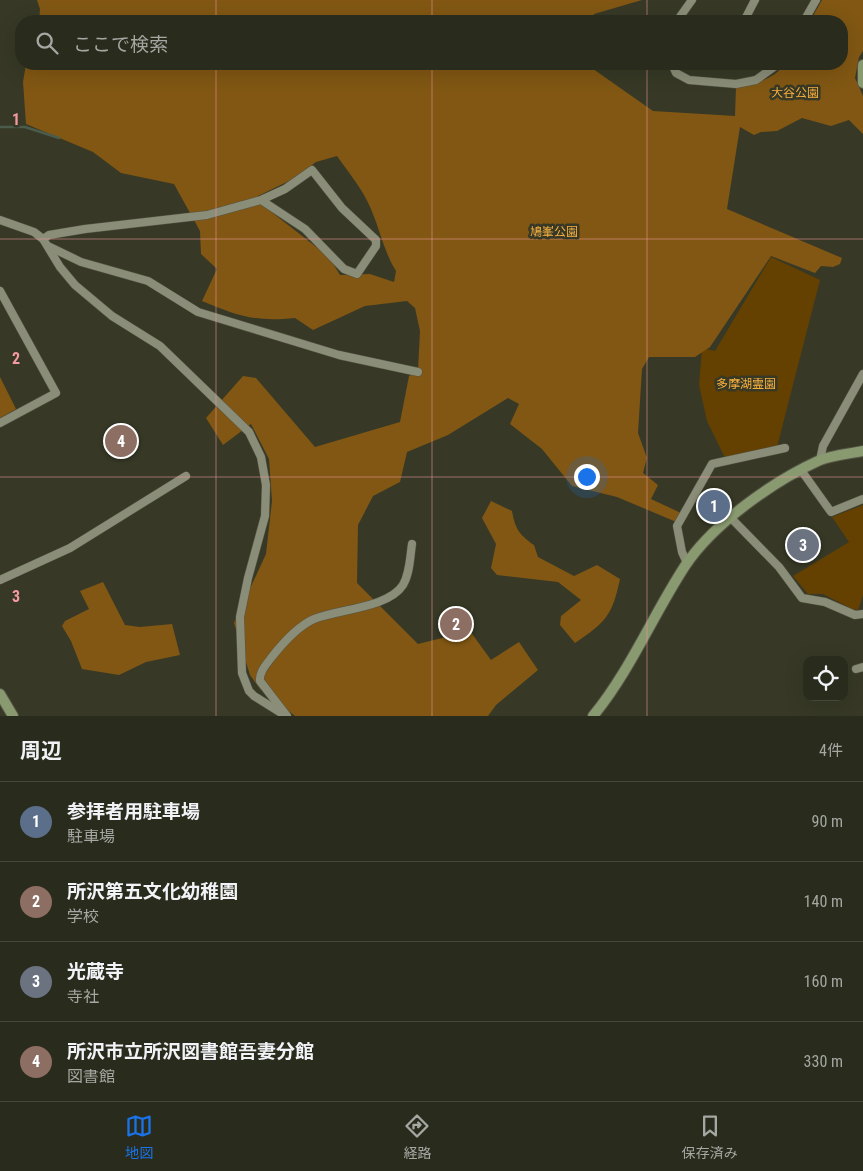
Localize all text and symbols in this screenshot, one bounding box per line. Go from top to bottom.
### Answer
search box [15,15,848,70]
icon: search [33,29,61,57]
text: ここで検索 [73,33,168,56]
park label: 大谷公園 [771,86,819,100]
text: 1 [12,110,20,129]
park label: 鳩峯公園 [530,225,578,239]
text: 2 [12,349,20,368]
park label: 多摩湖霊園 [716,377,776,391]
pin: 4 [105,422,137,460]
your location [574,464,600,490]
pin: 1 [698,487,730,525]
pin: 3 [787,526,819,564]
text: 3 [12,587,20,606]
pin: 2 [440,605,472,643]
map controls [803,656,848,701]
button: locate [803,656,848,701]
text: 周辺 [20,739,62,763]
text: 4件 [819,741,843,760]
text: 参拝者用駐車場 [67,800,200,823]
text: 1 [32,812,40,831]
text: 90 m [811,812,843,831]
text: 駐車場 [67,827,115,846]
text: 所沢第五文化幼稚園 [67,880,238,903]
text: 2 [32,892,40,911]
text: 140 m [804,892,843,911]
text: 学校 [67,907,99,926]
text: 光蔵寺 [67,960,124,983]
text: 3 [32,972,40,991]
text: 160 m [804,972,843,991]
text: 寺社 [67,987,99,1006]
text: 所沢市立所沢図書館吾妻分館 [67,1040,314,1063]
text: 4 [32,1052,40,1071]
text: 330 m [804,1052,843,1071]
text: 図書館 [67,1067,115,1086]
tab: 地図 [125,1112,153,1162]
tab: 経路 [403,1112,431,1162]
tab: 保存済み [682,1112,738,1162]

